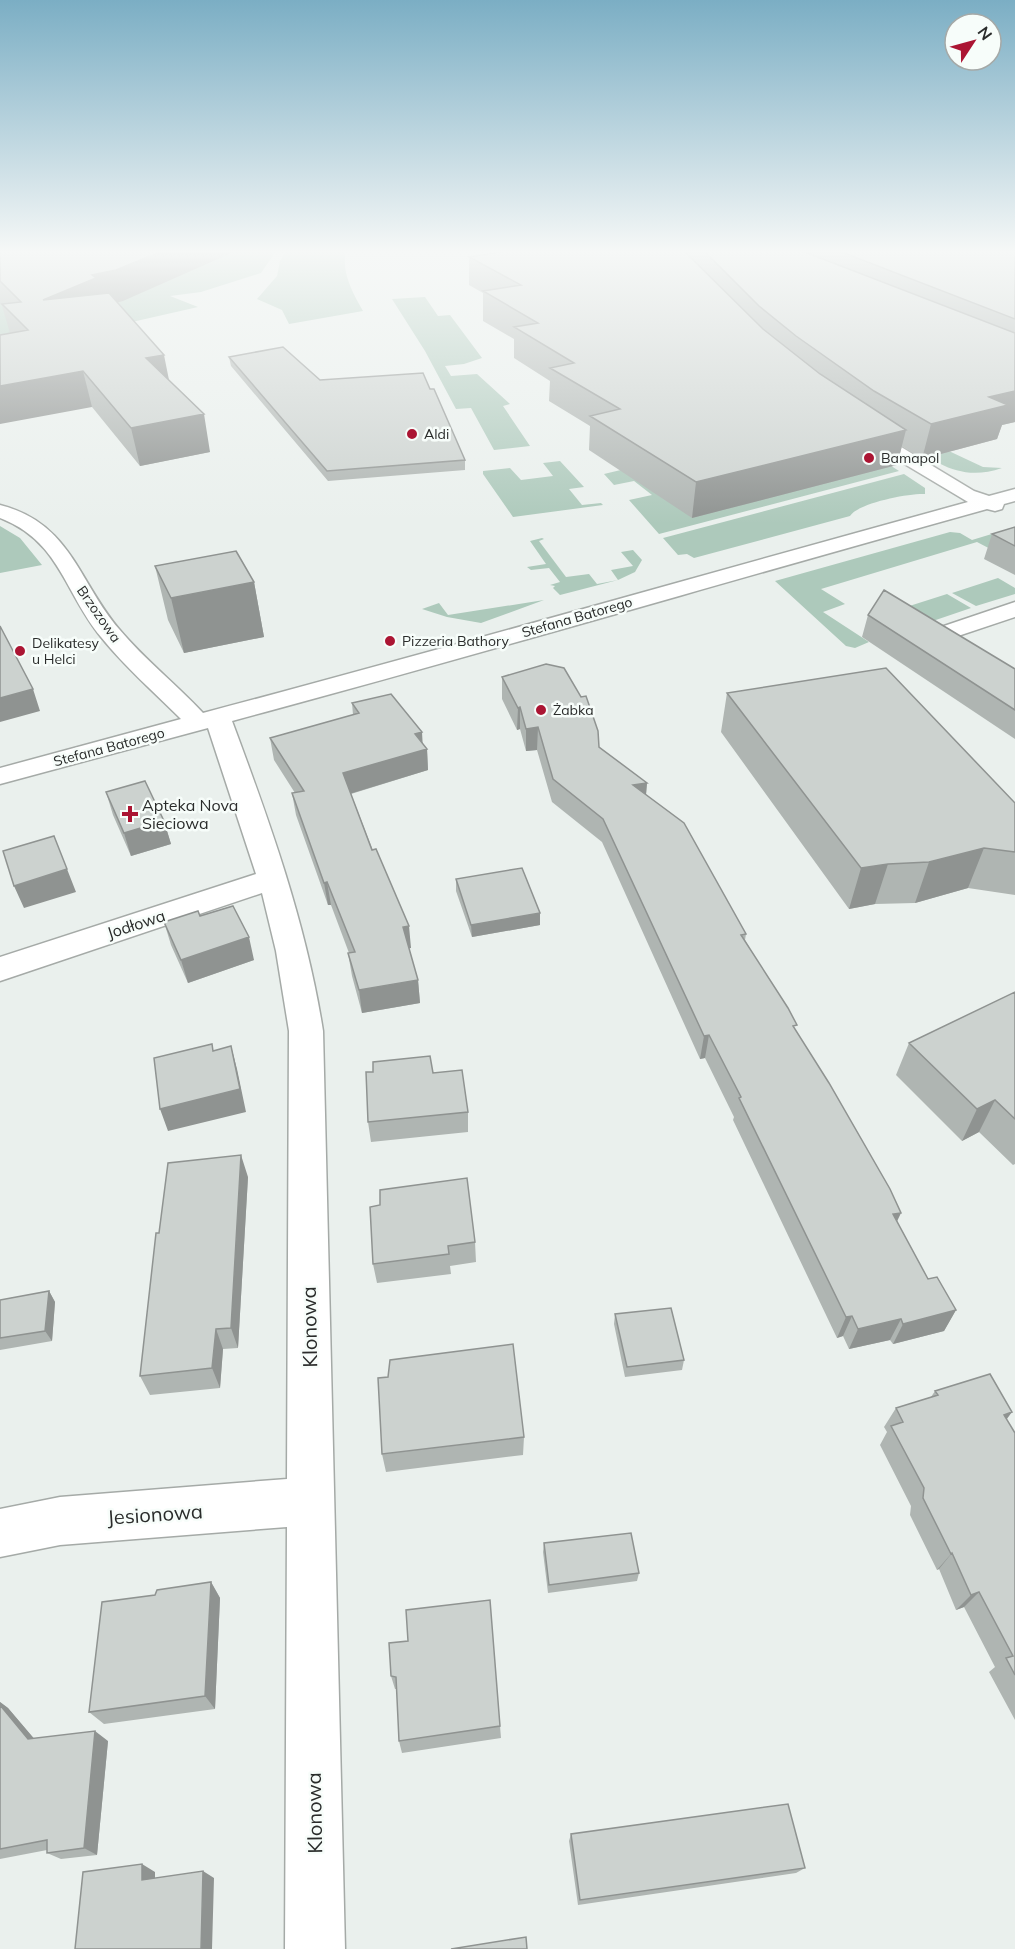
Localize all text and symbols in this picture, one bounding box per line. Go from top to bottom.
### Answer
north arrow [943,12,1003,72]
text: N [973,22,997,44]
place label: Aldi [424,425,449,443]
marker: Aldi [405,427,419,441]
place label: Bamapol [881,449,939,467]
marker: Bamapol [862,451,876,465]
street label: Brzozowa [73,582,125,646]
street label: Stefana Batorego [520,593,634,641]
place label: Pizzeria Bathory [402,632,509,650]
place label: Delikatesy u Helci [32,634,100,668]
marker: Pizzeria Bathory [383,634,397,648]
marker: Delikatesy u Helci [13,644,27,658]
place label: Żabka [553,701,594,719]
marker: Żabka [534,703,548,717]
street label: Stefana Batorego [51,724,167,770]
place label: Apteka Nova Sieciowa [142,795,238,833]
marker: Apteka Nova Sieciowa [123,807,137,821]
street label: Jodłowa [104,905,168,943]
street label: Klonowa [296,1286,322,1368]
street label: Jesionowa [106,1498,204,1530]
street label: Klonowa [301,1772,327,1854]

